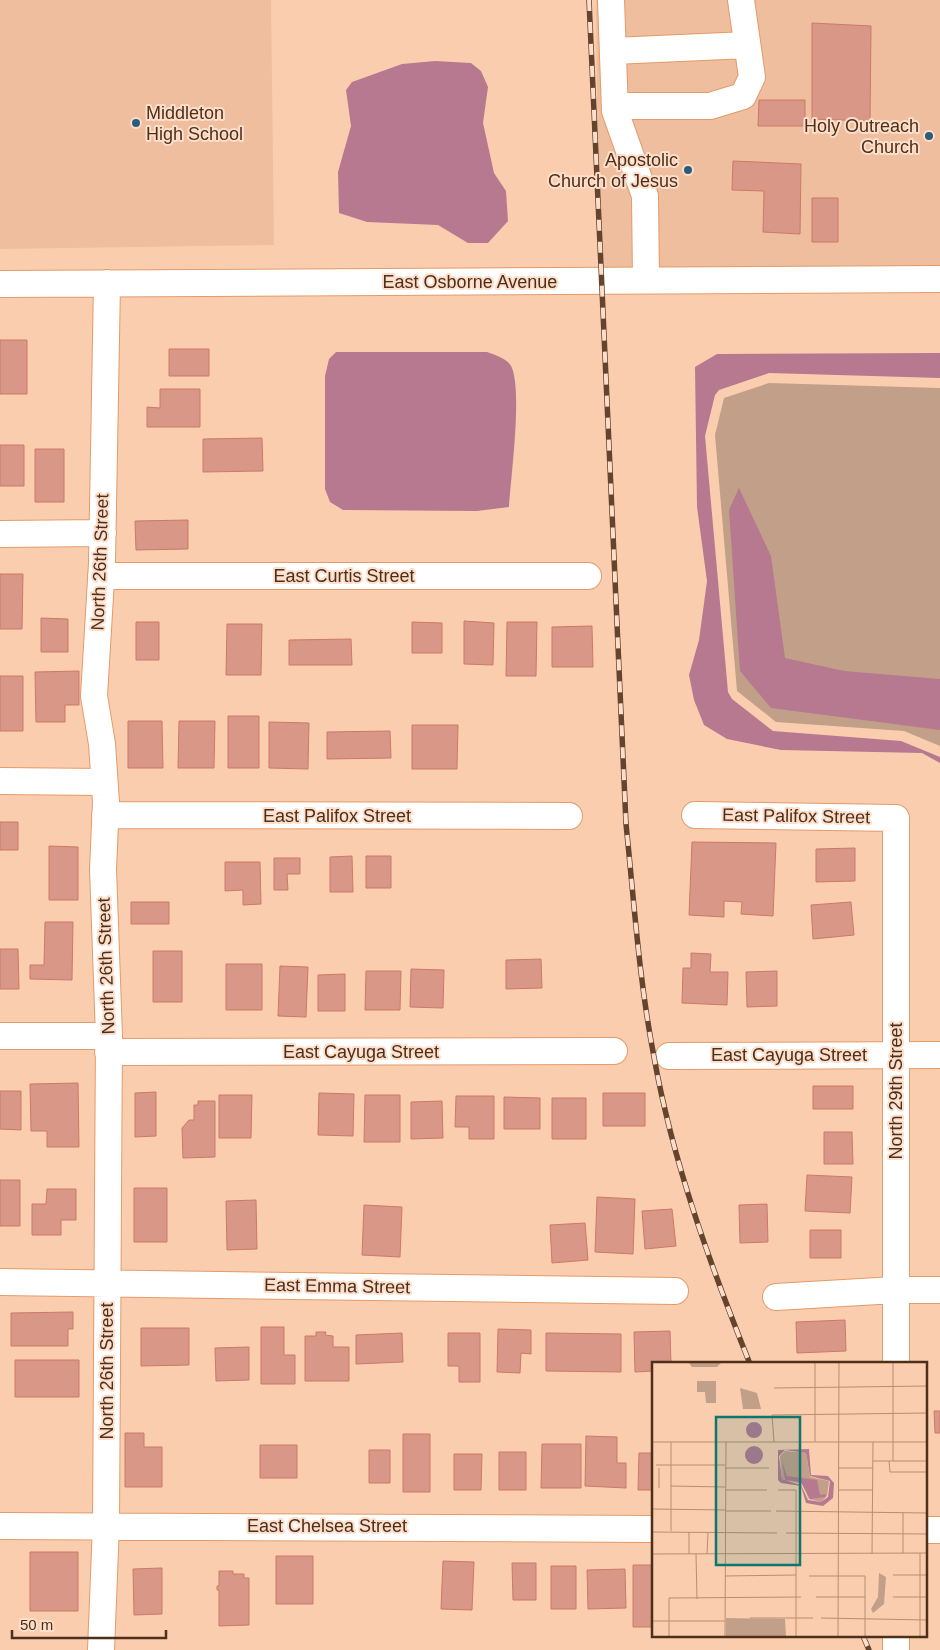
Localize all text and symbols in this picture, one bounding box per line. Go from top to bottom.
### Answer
place label: Middleton High School [146,103,243,144]
place label: Holy Outreach Church [804,116,919,157]
marker: Middleton High School [130,117,142,129]
marker: Holy Outreach Church [923,130,935,142]
place label: Apostolic Church of Jesus [548,150,678,191]
marker: Apostolic Church of Jesus [682,164,694,176]
street label: East Osborne Avenue [383,272,557,292]
street label: North 26th Street [88,493,112,631]
street label: East Curtis Street [273,566,415,586]
street label: East Palifox Street [722,805,870,827]
street label: East Palifox Street [263,806,411,826]
street label: North 26th Street [94,897,118,1035]
street label: North 29th Street [886,1022,906,1160]
street label: East Cayuga Street [283,1042,439,1062]
street label: East Cayuga Street [711,1045,867,1065]
street label: East Emma Street [264,1275,410,1297]
street label: North 26th Street [97,1302,117,1440]
inset map [652,1362,928,1638]
street label: East Chelsea Street [247,1516,407,1536]
scale bar [12,1608,166,1640]
text: 50 m [20,1616,53,1633]

